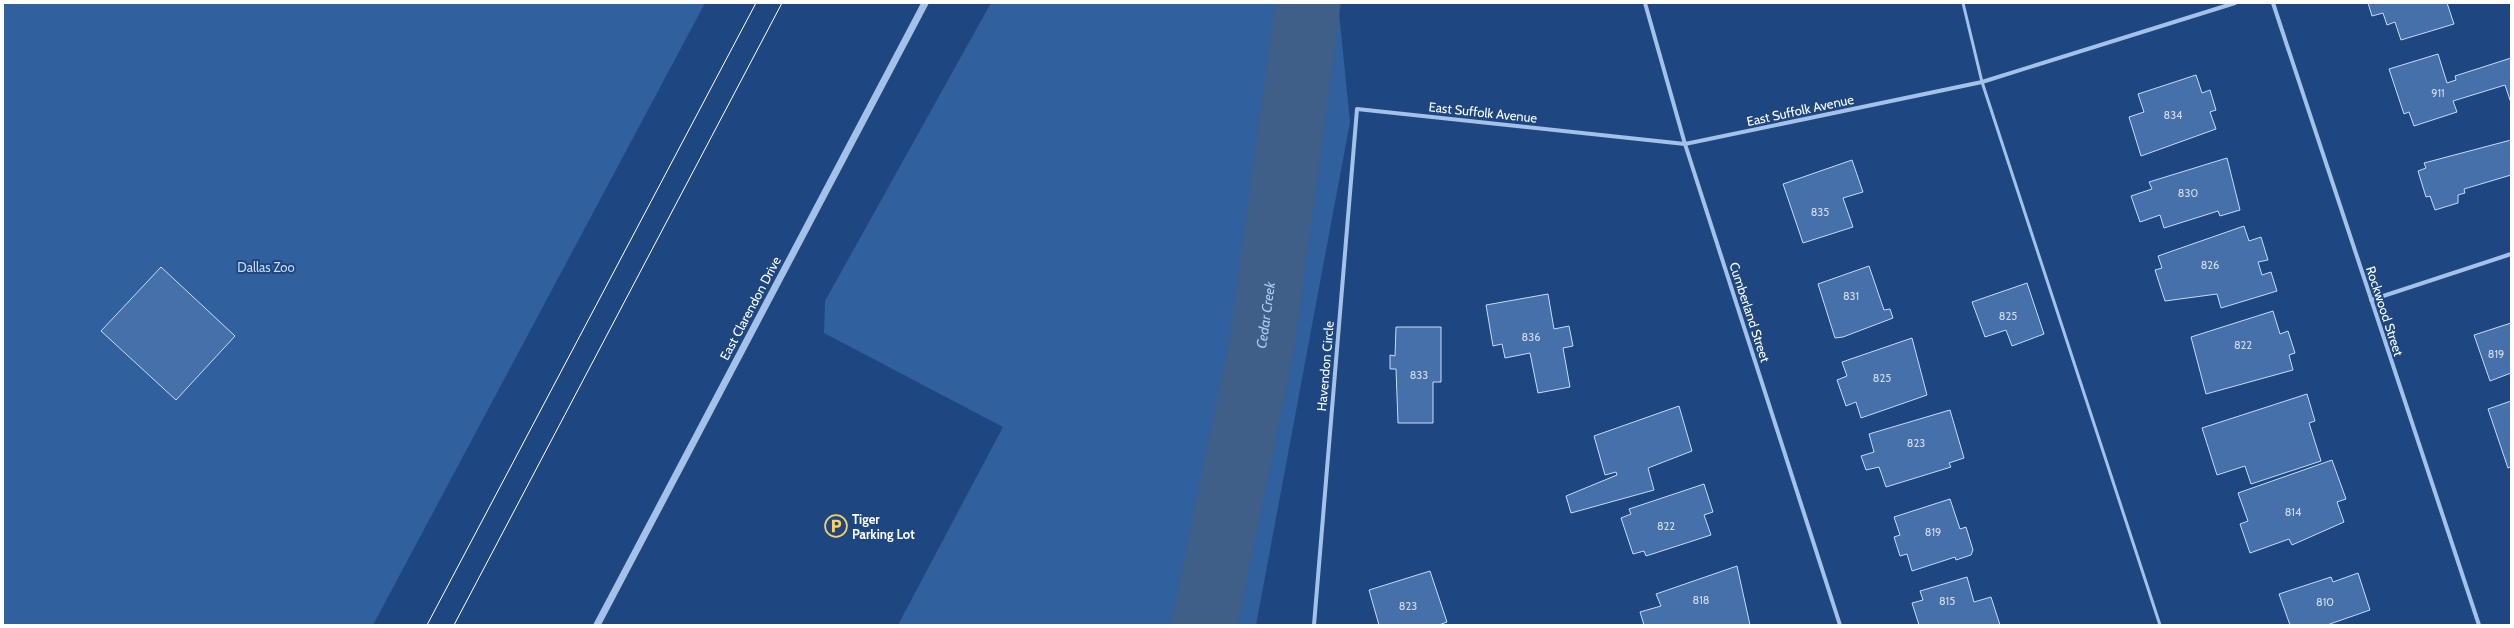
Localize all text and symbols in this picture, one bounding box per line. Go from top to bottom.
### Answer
house number: 911 [2431,86,2445,100]
street label: East Suffolk Avenue [1745,91,1855,129]
street label: East Suffolk Avenue [1428,98,1538,126]
house number: 834 [2164,108,2183,122]
house number: 830 [2178,186,2198,200]
house number: 835 [1811,205,1829,219]
street label: East Clarendon Drive [716,253,784,363]
house number: 826 [2201,258,2219,272]
park label: Dallas Zoo [237,259,295,275]
street label: Cumberland Street [1726,260,1774,365]
street label: Rockwood Street [2363,264,2407,359]
water label: Cedar Creek [1252,280,1279,350]
house number: 831 [1843,289,1859,303]
house number: 825 [1999,309,2017,323]
street label: Havendon Circle [1313,320,1337,412]
house number: 836 [1522,330,1540,344]
house number: 822 [2234,338,2252,352]
house number: 819 [2488,347,2504,361]
house number: 833 [1410,368,1428,382]
house number: 825 [1873,371,1891,385]
house number: 823 [1907,436,1925,450]
house number: 814 [2285,505,2302,519]
place label: Tiger Parking Lot [852,511,915,542]
parking icon: Tiger Parking Lot [823,513,849,539]
house number: 822 [1657,519,1675,533]
house number: 819 [1925,525,1941,539]
house number: 818 [1693,593,1709,607]
house number: 815 [1939,594,1955,608]
house number: 810 [2316,595,2334,609]
house number: 823 [1399,599,1417,613]

